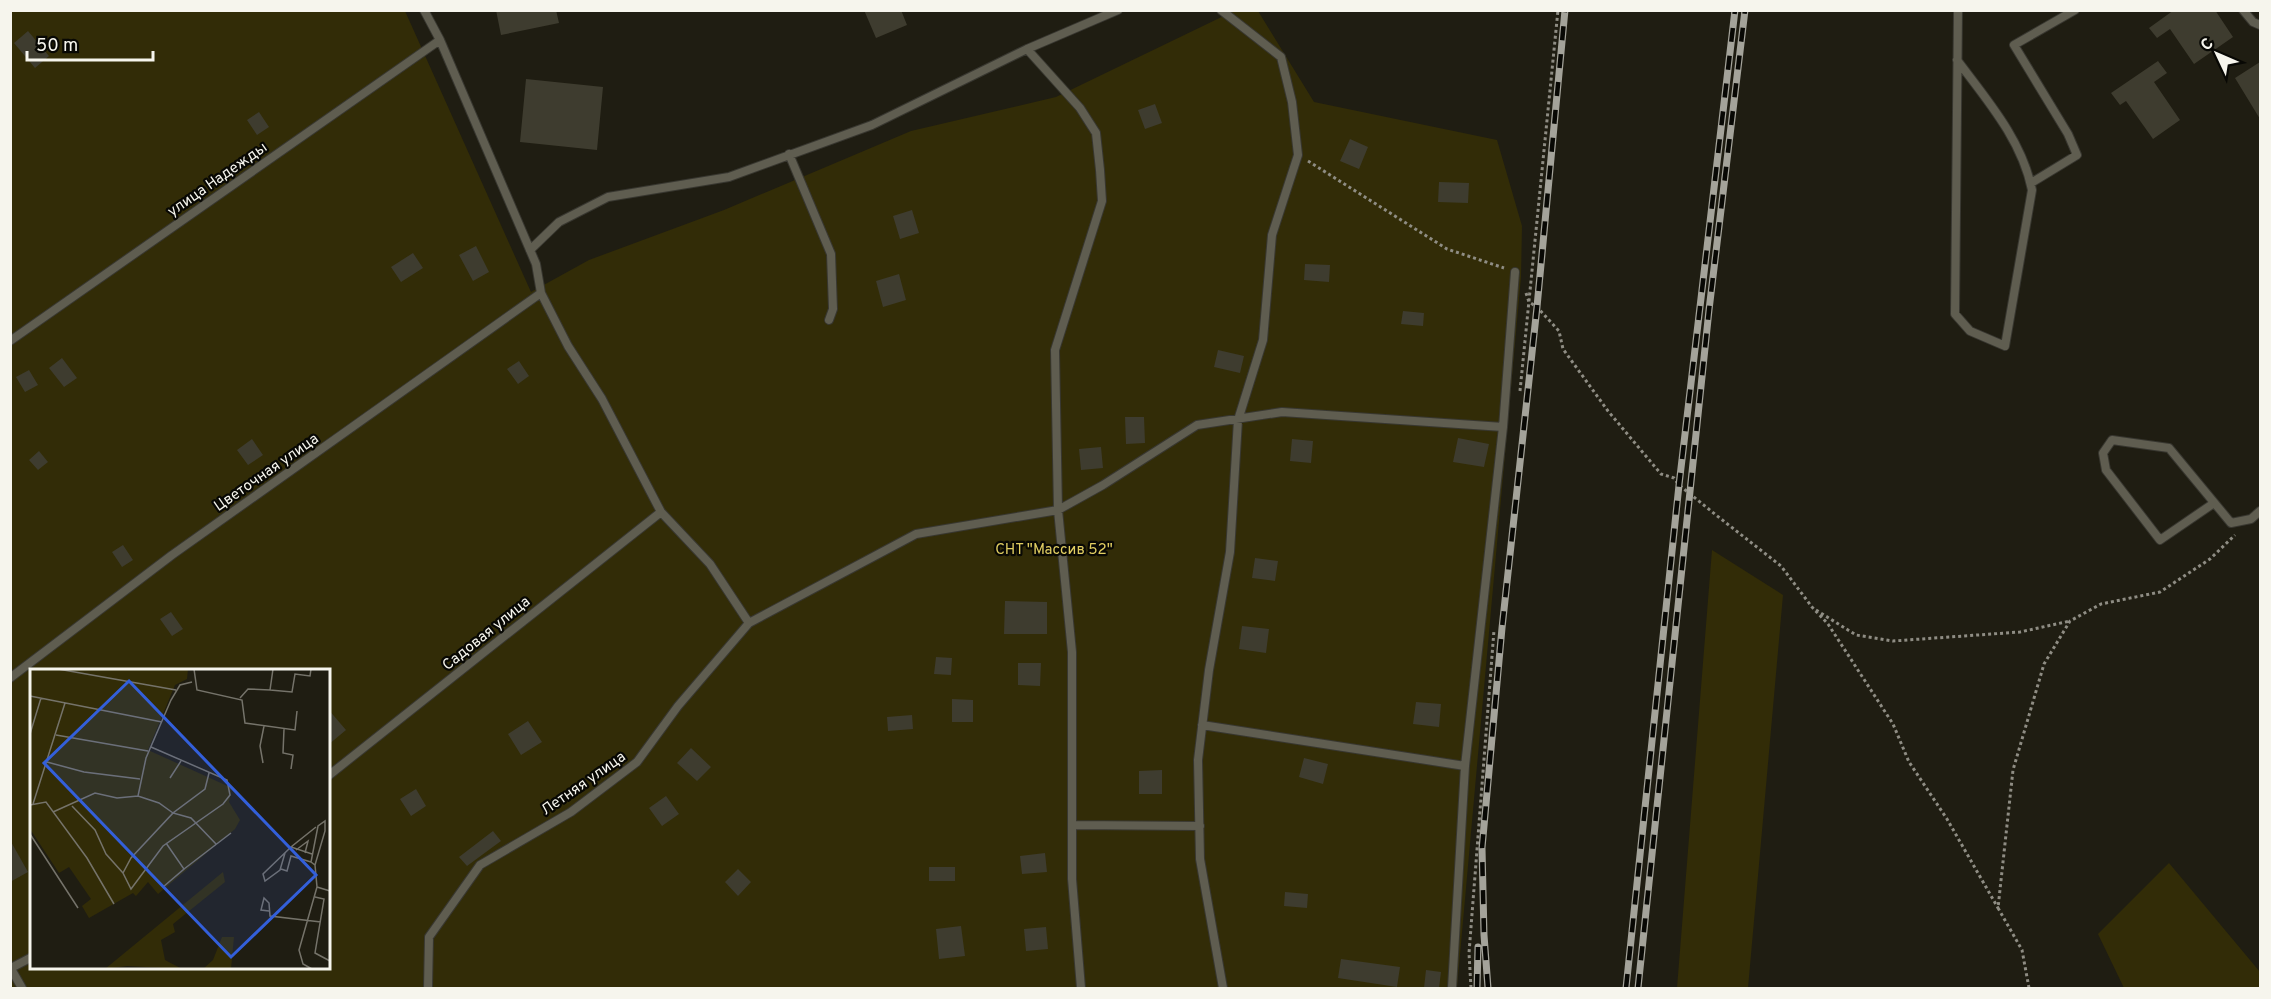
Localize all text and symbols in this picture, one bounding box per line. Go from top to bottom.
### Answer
scale bar [27,24,153,62]
north arrow [2187,24,2247,84]
text: С [2197,34,2218,56]
text: 50 m [36,35,78,58]
street label: улица Надежды [164,139,271,222]
street label: Цветочная улица [211,430,323,516]
park label: СНТ "Массив 52" [995,541,1113,560]
street label: Садовая улица [439,593,535,675]
inset map [30,669,330,969]
street label: Летняя улица [538,748,630,820]

